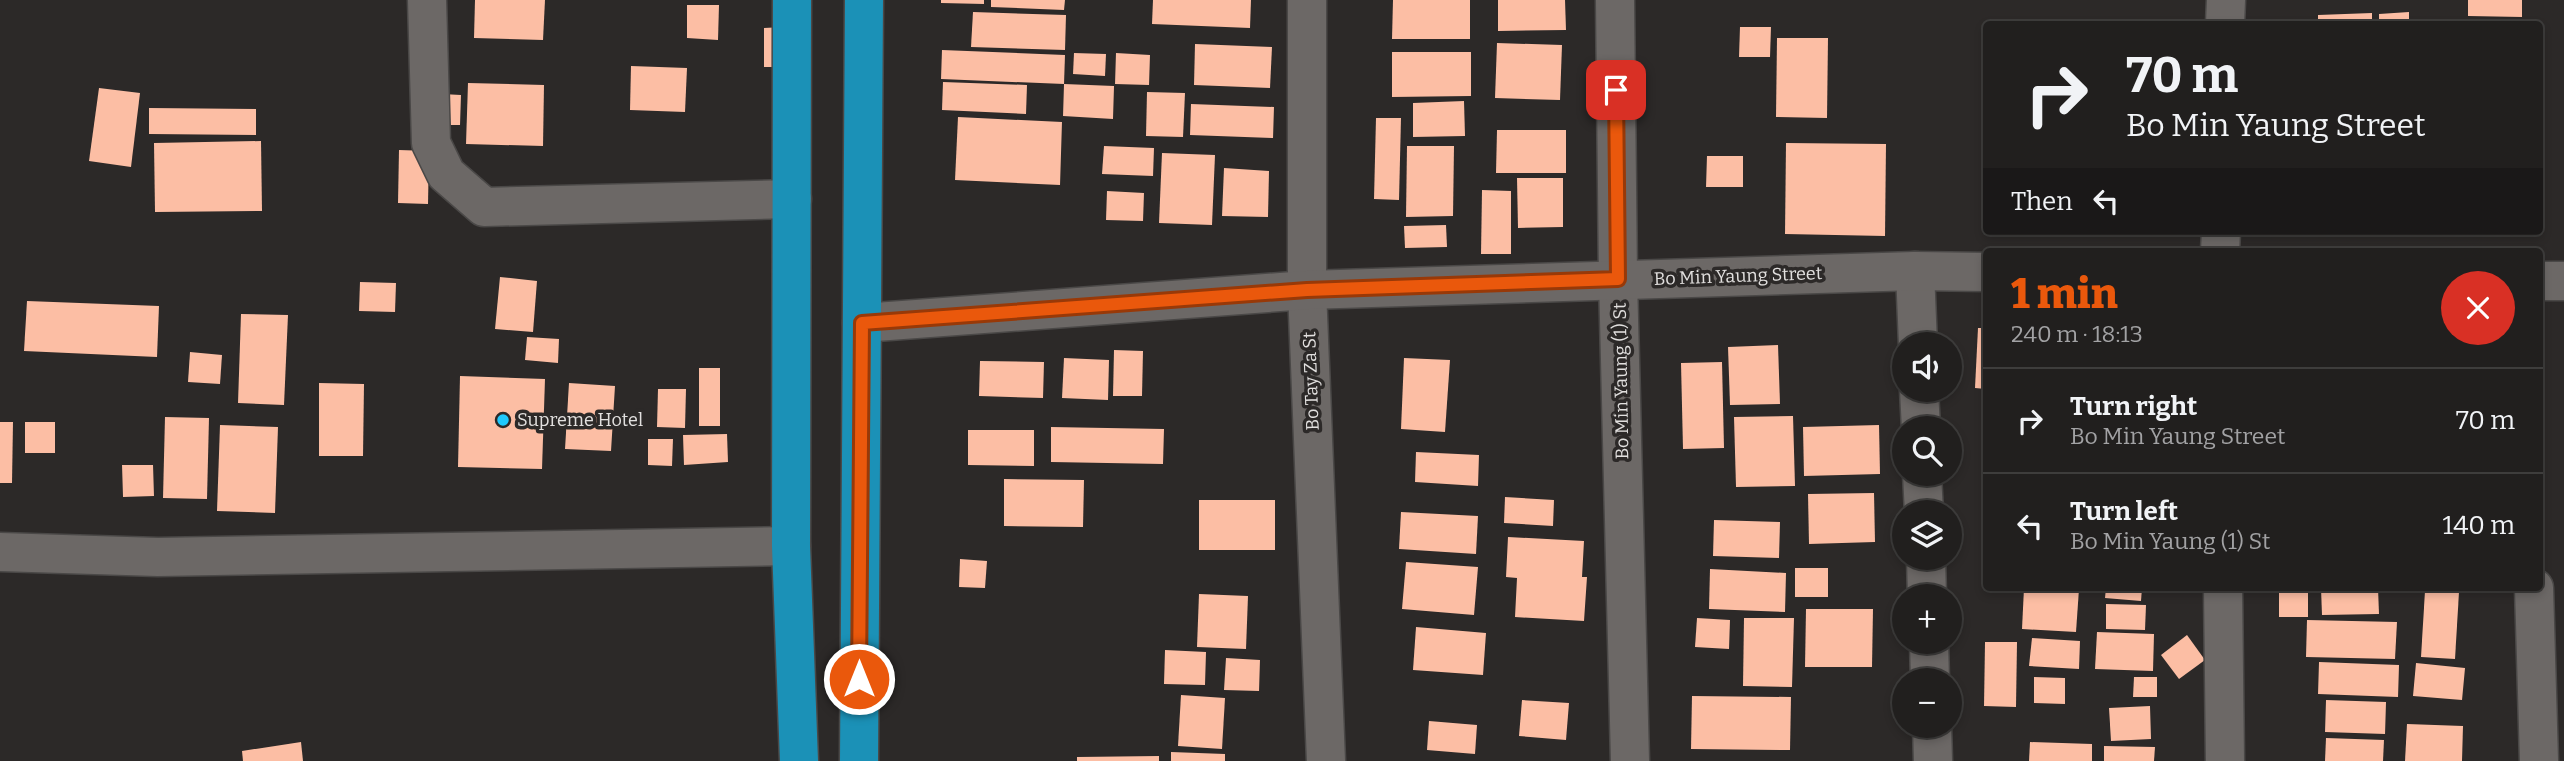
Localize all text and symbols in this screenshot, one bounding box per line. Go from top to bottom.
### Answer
text: 70 m [2126,46,2238,105]
icon: right [2011,49,2102,140]
pin [1586,60,1646,120]
icon: arrive [1597,71,1635,109]
text: Bo Min Yaung Street [2126,106,2426,144]
icon: left [2087,182,2125,220]
text: Then [2011,186,2073,217]
street label: Bo Min Yaung Street [1653,262,1823,290]
text: 1 min [2011,269,2118,319]
button: close [2441,271,2515,345]
street label: Bo Min Yaung (1) St [1609,302,1633,460]
text: 240 m · 18:13 [2011,320,2143,348]
street label: Bo Tay Za St [1298,331,1324,431]
map controls [1892,332,1962,738]
button: sound [1892,332,1962,402]
text: Turn right [2070,391,2197,422]
icon: right [2011,402,2049,440]
text: 70 m [2456,405,2515,436]
place label: Supreme Hotel [517,409,643,431]
marker: Supreme Hotel [495,412,511,428]
button: search [1892,416,1962,486]
text: Bo Min Yaung Street [2070,422,2285,450]
text: Turn left [2070,496,2178,527]
button: layers [1892,500,1962,570]
icon: left [2011,507,2049,545]
text: 140 m [2443,510,2515,541]
text: Bo Min Yaung (1) St [2070,527,2270,555]
button: + [1892,584,1962,654]
position arrow [822,642,896,716]
button: − [1892,668,1962,738]

